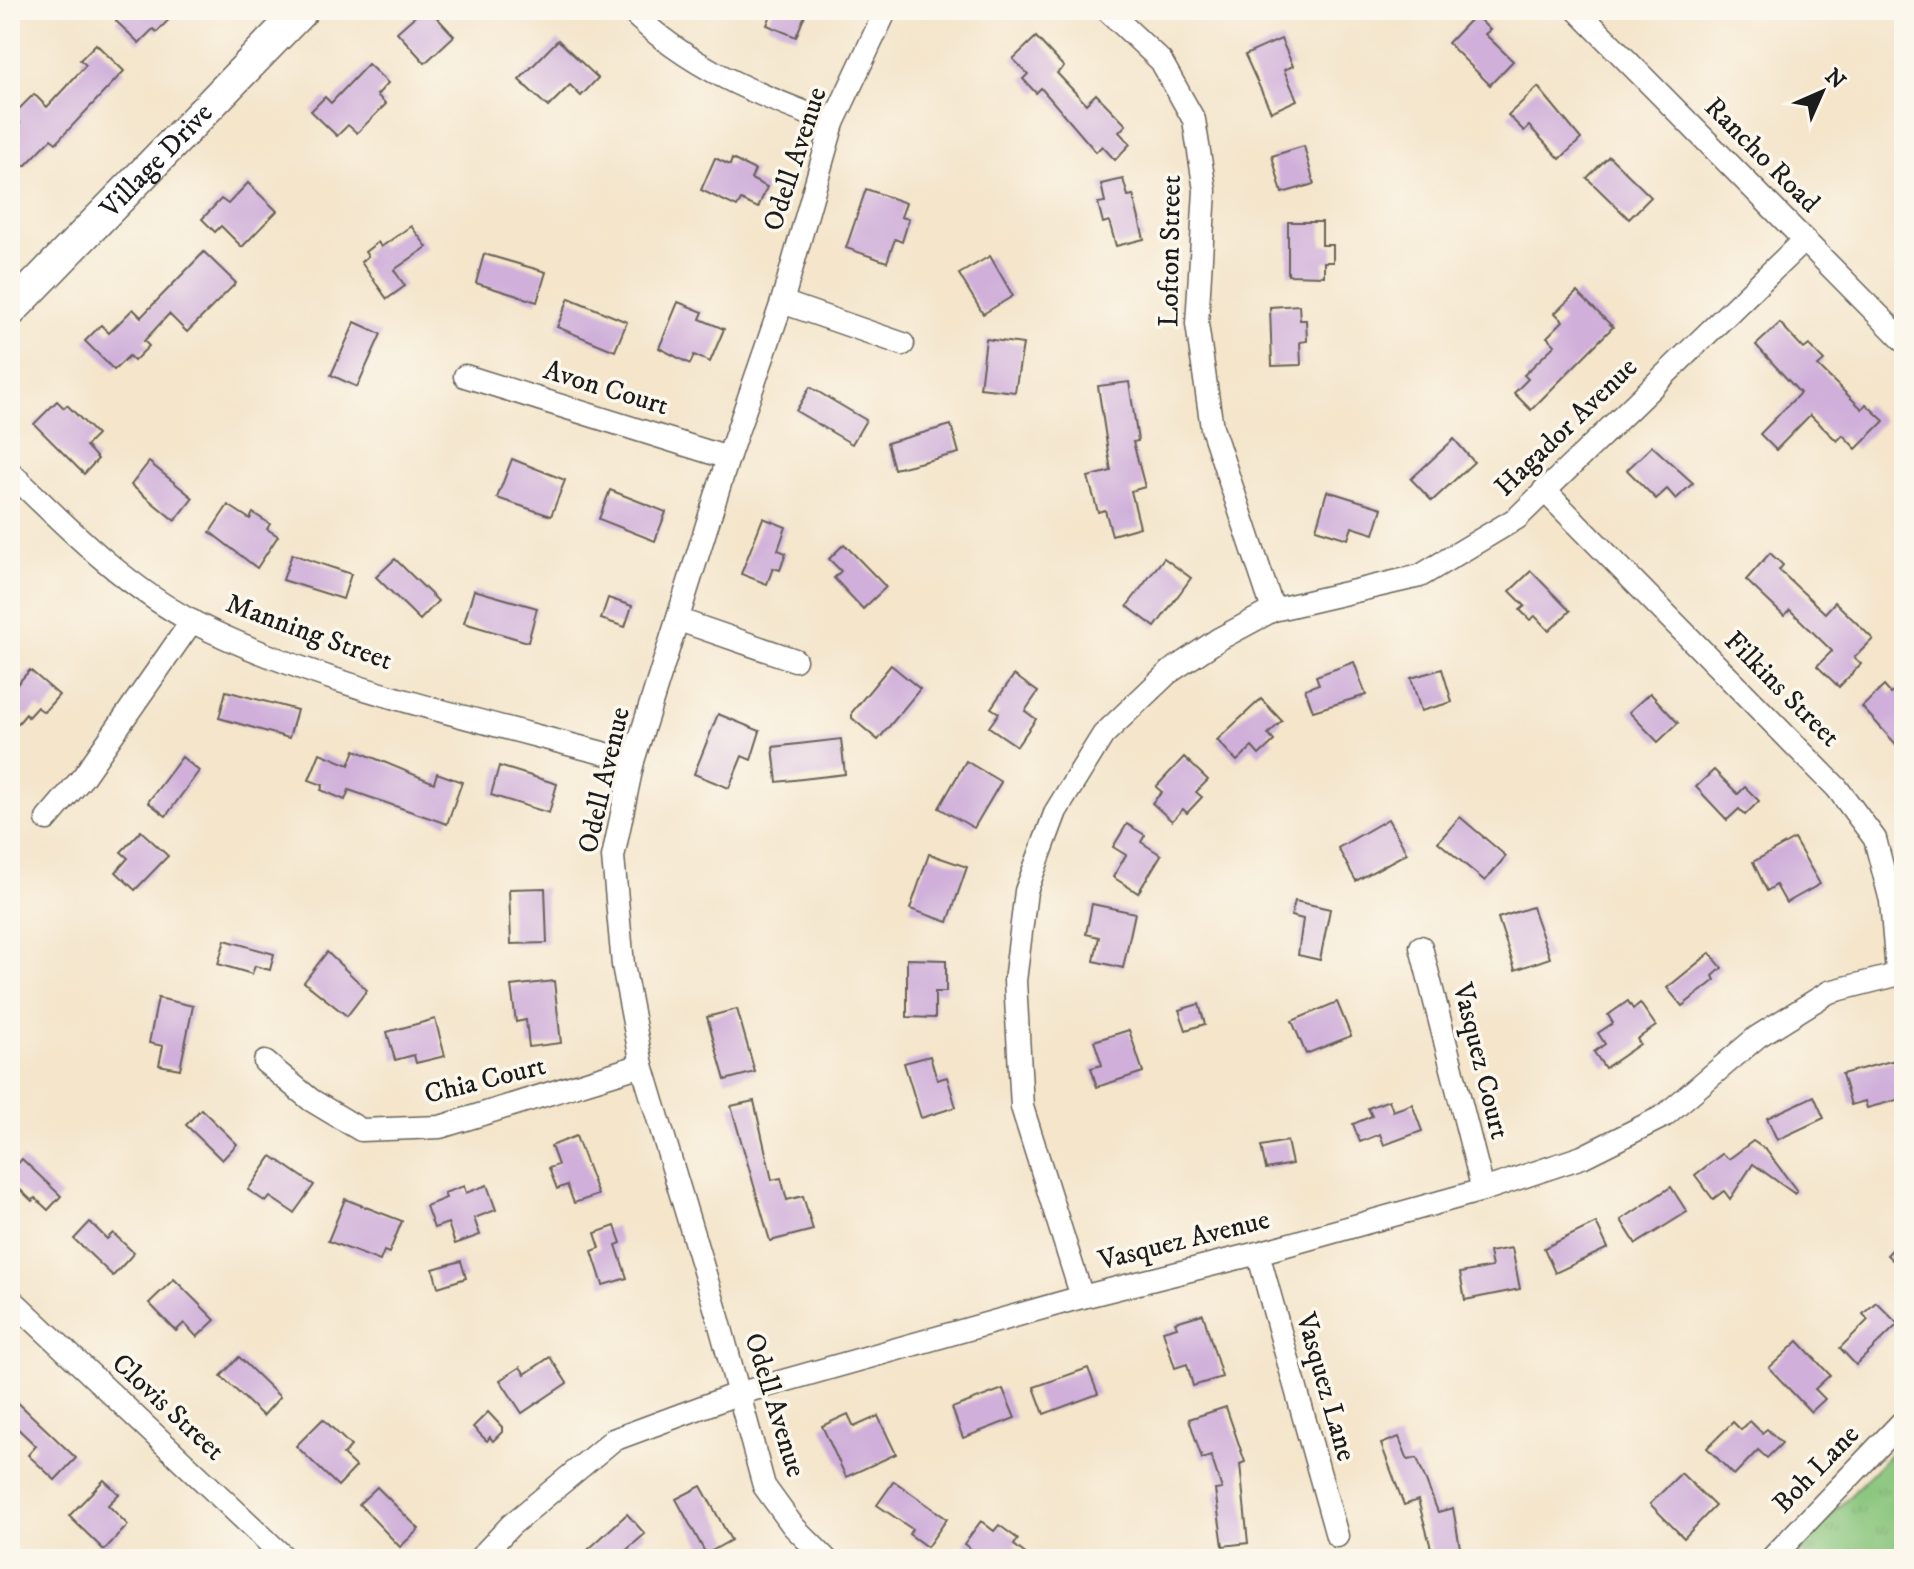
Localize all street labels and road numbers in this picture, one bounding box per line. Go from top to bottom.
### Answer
street label: Odell Avenue [755,83,835,235]
street label: Rancho Road [1697,90,1827,220]
street label: Village Drive [92,95,220,226]
street label: Lofton Street [1151,175,1189,327]
street label: Hagador Avenue [1487,350,1645,504]
street label: Avon Court [539,352,673,424]
street label: Manning Street [221,586,397,678]
street label: Filkins Street [1717,624,1847,754]
street label: Odell Avenue [570,703,638,857]
street label: Vasquez Court [1444,978,1517,1143]
street label: Chia Court [421,1048,549,1112]
street label: Vasquez Avenue [1094,1202,1273,1278]
street label: Vasquez Lane [1288,1308,1364,1465]
street label: Odell Avenue [736,1329,814,1481]
street label: Clovis Street [104,1346,232,1468]
street label: Boh Lane [1765,1417,1867,1521]

